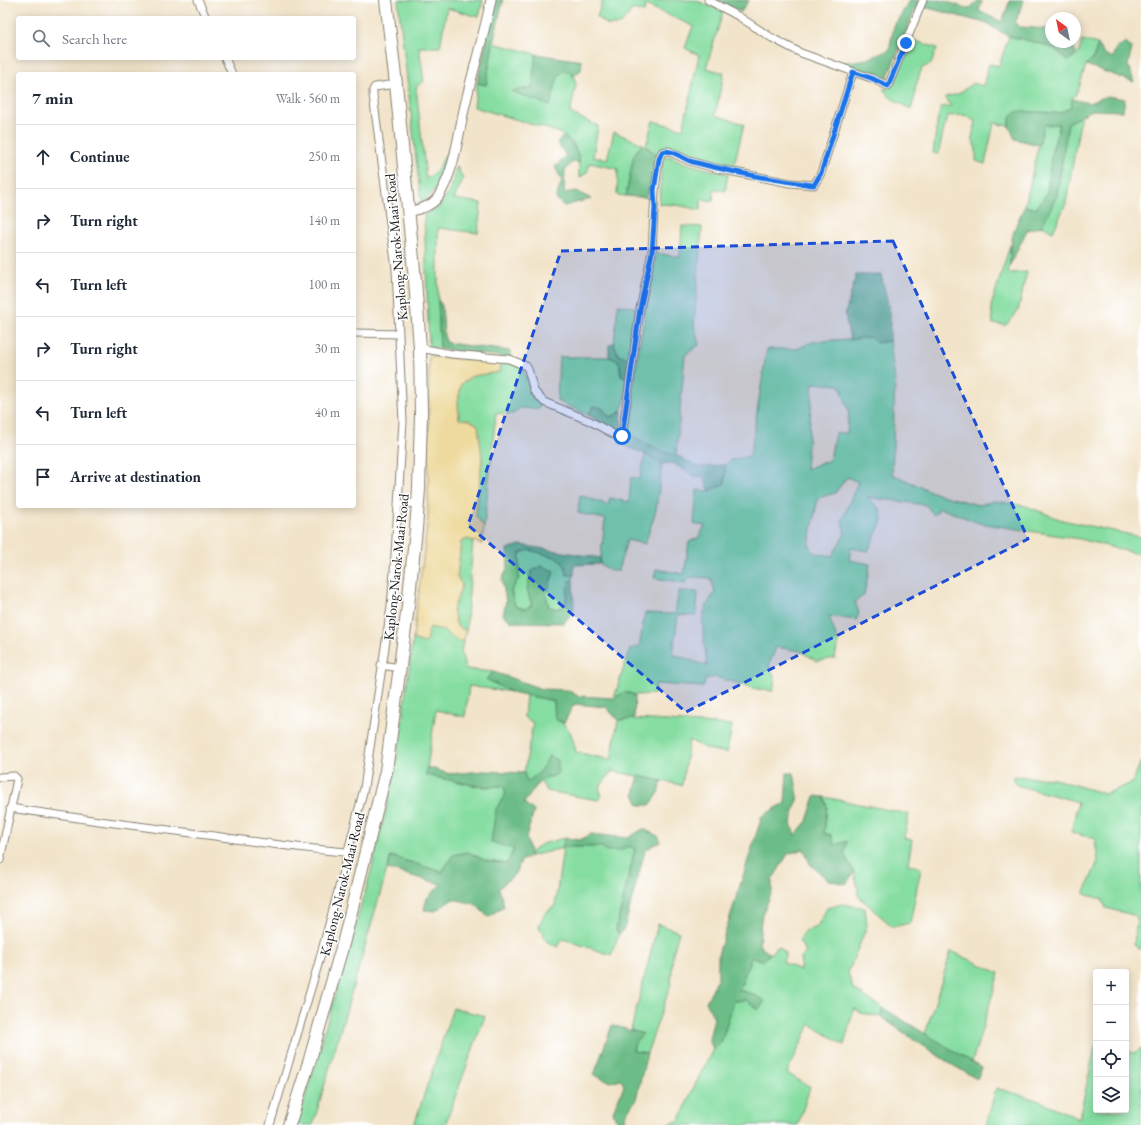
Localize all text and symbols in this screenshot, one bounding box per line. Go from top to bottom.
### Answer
north arrow [1045,12,1081,48]
search box [16,16,356,60]
icon: search [30,27,52,49]
text: Search here [62,29,127,48]
route end [897,34,915,52]
text: 7 min [32,87,73,109]
text: Walk · 560 m [276,90,340,107]
icon: ahead [32,146,54,168]
text: Continue [70,147,130,166]
text: 250 m [309,148,340,165]
street label: Kaplong-Narok-Maai Road [381,172,411,321]
icon: right [32,210,54,232]
text: Turn right [70,211,138,230]
text: 140 m [309,212,340,229]
icon: left [32,274,54,296]
text: Turn left [70,275,127,294]
text: 100 m [309,276,340,293]
icon: right [32,338,54,360]
text: Turn right [70,339,138,358]
text: 30 m [315,340,340,357]
icon: left [32,402,54,424]
text: Turn left [70,403,127,422]
text: 40 m [315,404,340,421]
route start [613,427,631,445]
icon: arrive [32,466,54,488]
text: Arrive at destination [70,467,201,486]
street label: Kaplong-Narok-Maai Road [379,492,413,641]
street label: Kaplong-Narok-Maai Road [315,809,369,958]
map controls [1093,969,1129,1113]
button: + [1093,969,1129,1005]
button: − [1093,1005,1129,1041]
button: locate [1093,1041,1129,1077]
button: layers [1093,1077,1129,1113]

